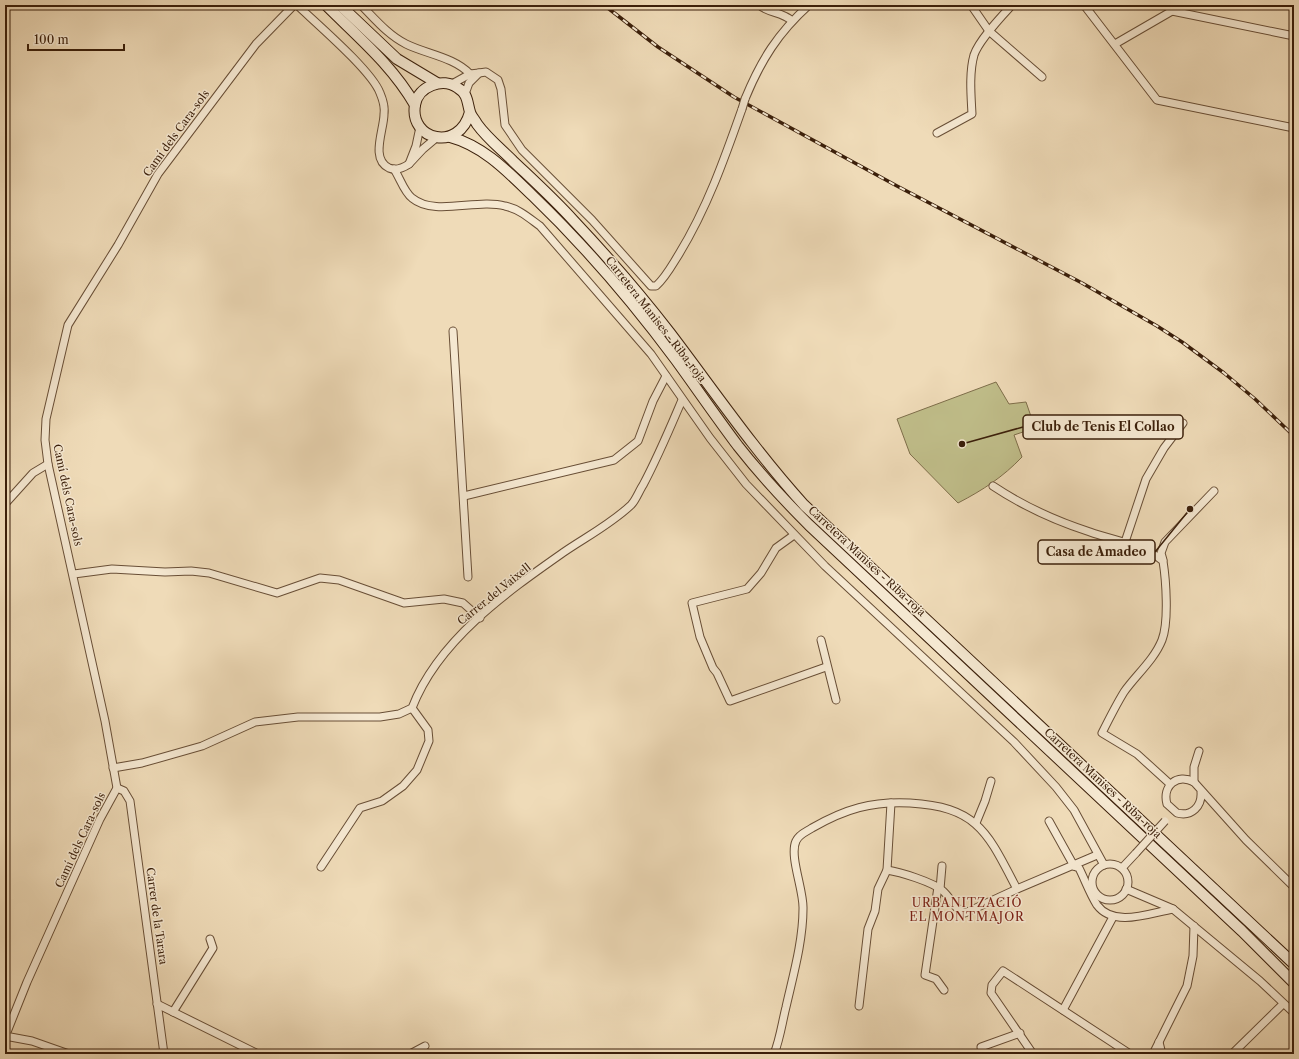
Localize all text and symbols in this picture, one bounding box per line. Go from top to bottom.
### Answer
scale bar [28,26,124,52]
text: 100 m [34,32,69,47]
street label: Camí dels Cara-sols [140,87,212,179]
street label: Carretera Manises - Riba-roja [603,253,710,385]
callout: Club de Tenis El Collao [1023,415,1183,439]
text: Club de Tenis El Collao [1031,419,1175,434]
street label: Camí dels Cara-sols [50,443,86,547]
street label: Carretera Manises - Riba-roja [805,503,929,619]
callout: Casa de Amadeo [1038,540,1155,564]
text: Casa de Amadeo [1046,544,1147,559]
street label: Carrer del Vaixell [454,560,534,628]
street label: Carretera Manises - Riba-roja [1041,725,1165,841]
street label: Camí dels Cara-sols [52,790,108,890]
street label: Carrer de la Tarara [143,866,171,966]
district label: URBANITZACIÓ EL MONTMAJOR [909,894,1025,924]

